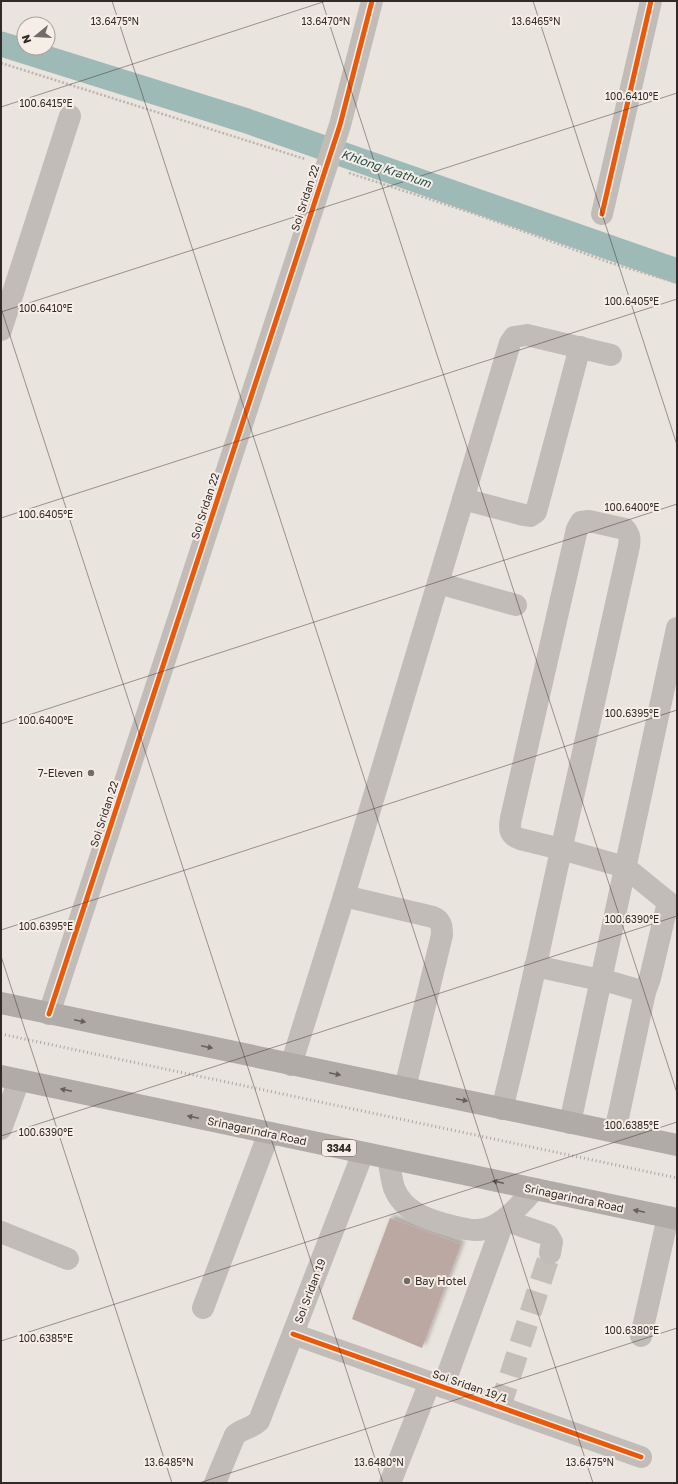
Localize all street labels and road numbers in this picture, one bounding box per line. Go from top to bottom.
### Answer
street label: Soi Sridan 22 [288,163,321,233]
street label: Soi Sridan 22 [188,471,221,541]
street label: Soi Sridan 22 [87,779,120,849]
street label: Srinagarindra Road [206,1114,308,1147]
road number: 3344 [322,1140,356,1156]
street label: Srinagarindra Road [523,1181,625,1214]
street label: Soi Sridan 19 [291,1257,328,1325]
street label: Soi Sridan 19/1 [431,1367,509,1404]

